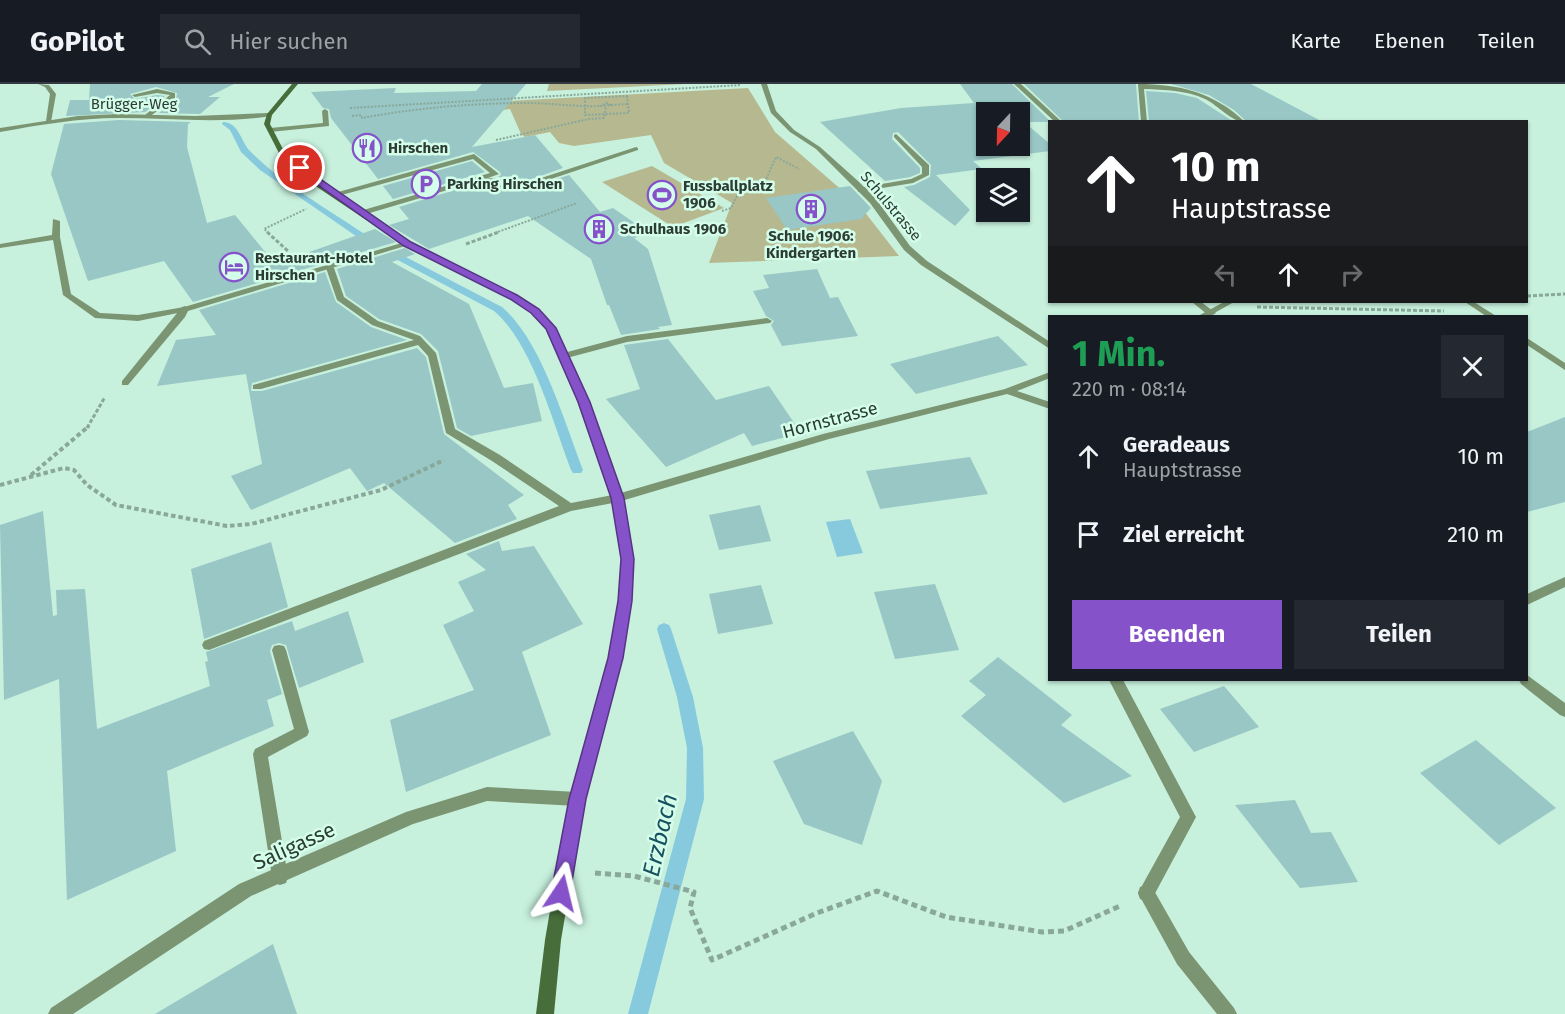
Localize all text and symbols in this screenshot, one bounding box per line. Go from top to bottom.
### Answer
search box [160,14,580,68]
text: GoPilot [30,25,124,58]
icon: search [181,25,214,58]
text: Hier suchen [229,28,348,55]
text: Karte [1290,28,1341,54]
text: Ebenen [1374,28,1445,54]
text: Teilen [1478,28,1535,54]
street label: Brügger-Weg [91,95,178,113]
north arrow [976,102,1030,156]
map controls [976,102,1030,222]
restaurant icon: Hirschen [351,132,383,164]
place label: Hirschen [388,139,448,157]
pin [274,142,325,193]
text: 10 m [1171,142,1261,192]
icon: ahead [1072,144,1150,222]
icon: arrive [283,151,316,184]
parking icon: Parking Hirschen [410,168,442,200]
street label: Schulstrasse [857,168,925,244]
button: layers [976,168,1030,222]
place label: Parking Hirschen [447,175,563,193]
place label: Fussballplatz 1906 [683,177,773,212]
sports icon: Fussballplatz 1906 [646,179,678,211]
building icon: Schule 1906: Kindergarten [795,193,827,225]
text: Hauptstrasse [1171,193,1331,225]
building icon: Schulhaus 1906 [583,213,615,245]
place label: Schulhaus 1906 [620,220,727,238]
place label: Schule 1906: Kindergarten [766,227,856,262]
place label: Restaurant-Hotel Hirschen [255,249,373,284]
hotel icon: Restaurant-Hotel Hirschen [218,251,250,283]
icon: left [1209,258,1242,291]
icon: ahead [1272,258,1305,291]
icon: right [1335,258,1368,291]
text: 1 Min. [1072,332,1165,376]
button: close [1441,335,1504,398]
text: 220 m · 08:14 [1072,377,1186,401]
street label: Hornstrasse [780,397,880,443]
text: Geradeaus [1123,431,1230,458]
icon: ahead [1072,440,1105,473]
text: 10 m [1458,443,1504,470]
text: Hauptstrasse [1123,458,1242,482]
icon: arrive [1072,518,1105,551]
text: Ziel erreicht [1123,521,1244,548]
text: 210 m [1447,521,1504,548]
button: Beenden [1072,600,1282,669]
button: Teilen [1294,600,1504,669]
water label: Erzbach [637,791,683,879]
street label: Saligasse [249,816,339,876]
position arrow [529,861,593,925]

